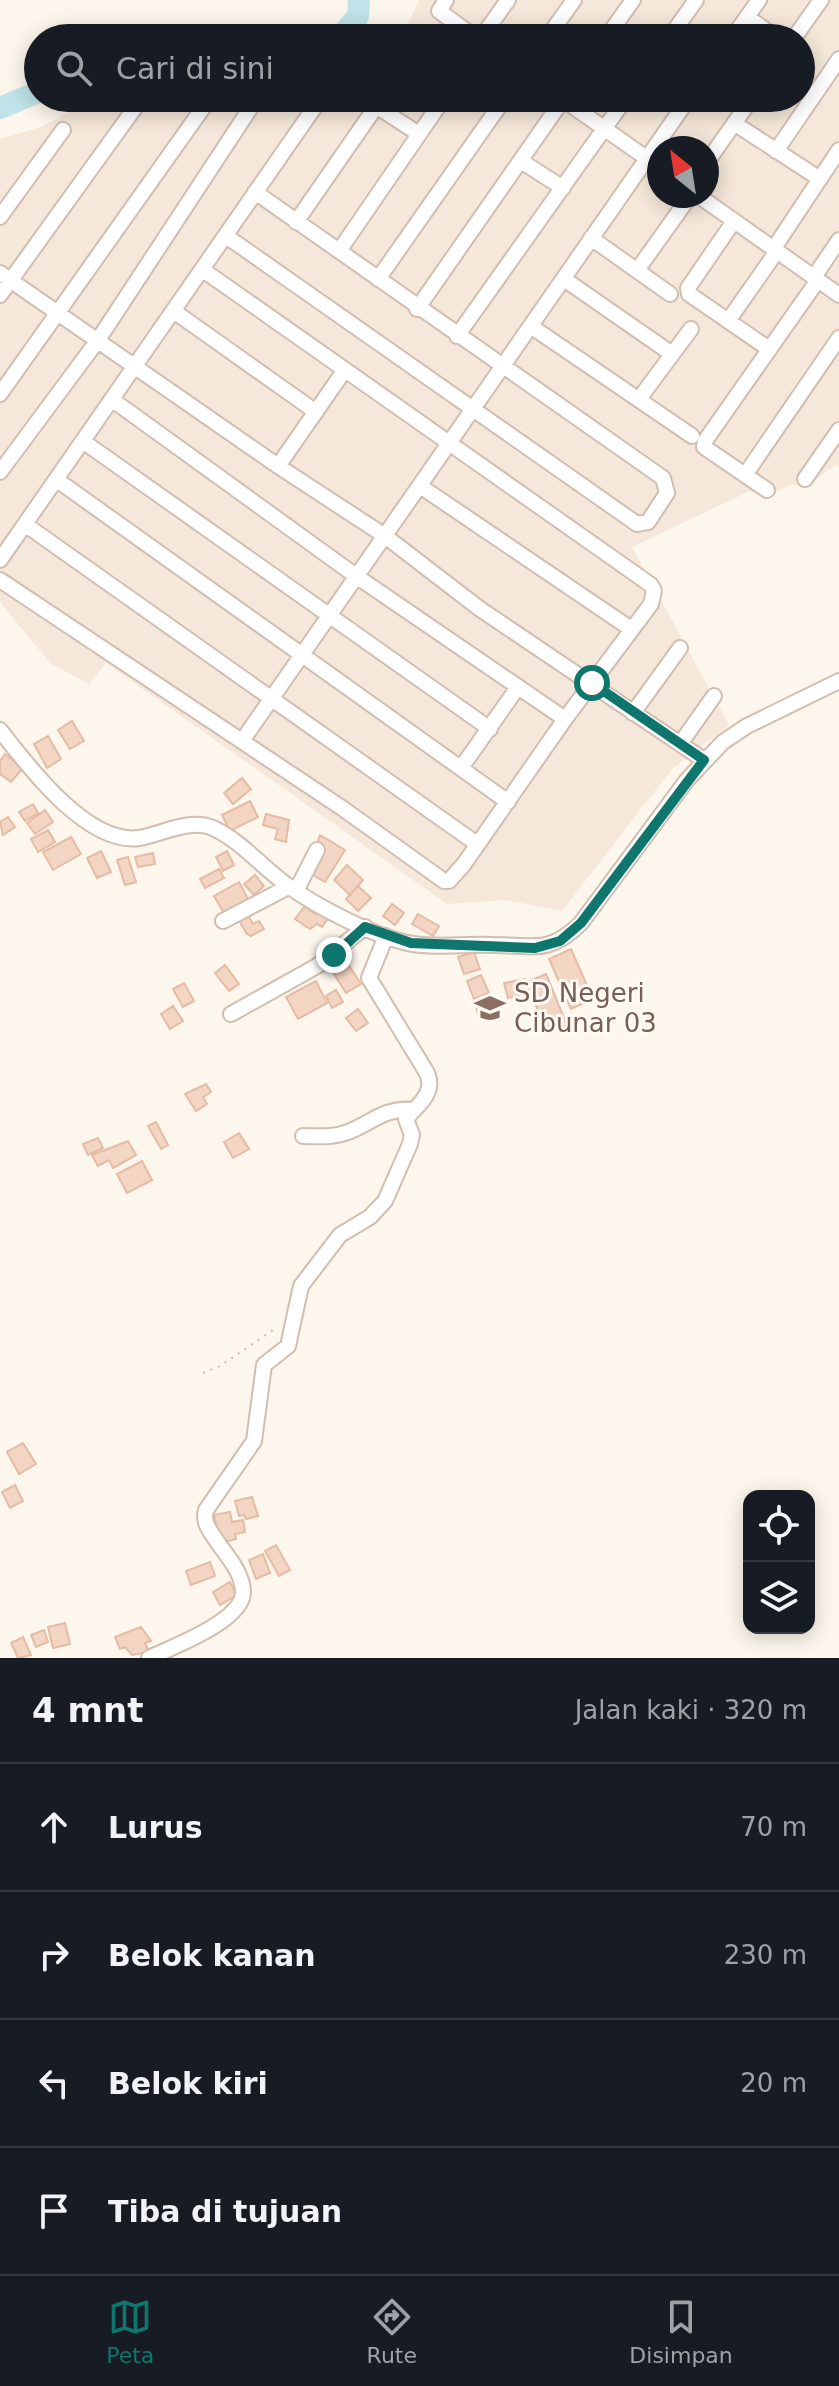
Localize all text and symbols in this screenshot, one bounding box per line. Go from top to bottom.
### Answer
search box [24,24,815,112]
icon: search [52,46,96,90]
text: Cari di sini [116,51,274,86]
north arrow [647,136,719,208]
route start [574,665,610,701]
route end [316,937,352,973]
place label: SD Negeri Cibunar 03 [514,978,657,1038]
school or university icon: SD Negeri Cibunar 03 [473,991,507,1025]
map controls [743,1490,815,1634]
button: locate [743,1490,815,1562]
button: layers [743,1562,815,1634]
text: 4 mnt [32,1690,143,1730]
text: Jalan kaki · 320 m [575,1695,807,1725]
icon: ahead [32,1805,76,1849]
text: Lurus [108,1810,202,1845]
text: 70 m [740,1812,807,1842]
icon: right [32,1933,76,1977]
text: Belok kanan [108,1938,316,1973]
text: 230 m [724,1940,807,1970]
icon: left [32,2061,76,2105]
text: Belok kiri [108,2066,268,2101]
text: 20 m [740,2068,807,2098]
icon: arrive [32,2189,76,2233]
text: Tiba di tujuan [108,2194,342,2229]
tab: Peta [106,2295,154,2368]
tab: Rute [367,2295,417,2368]
tab: Disimpan [629,2295,733,2368]

